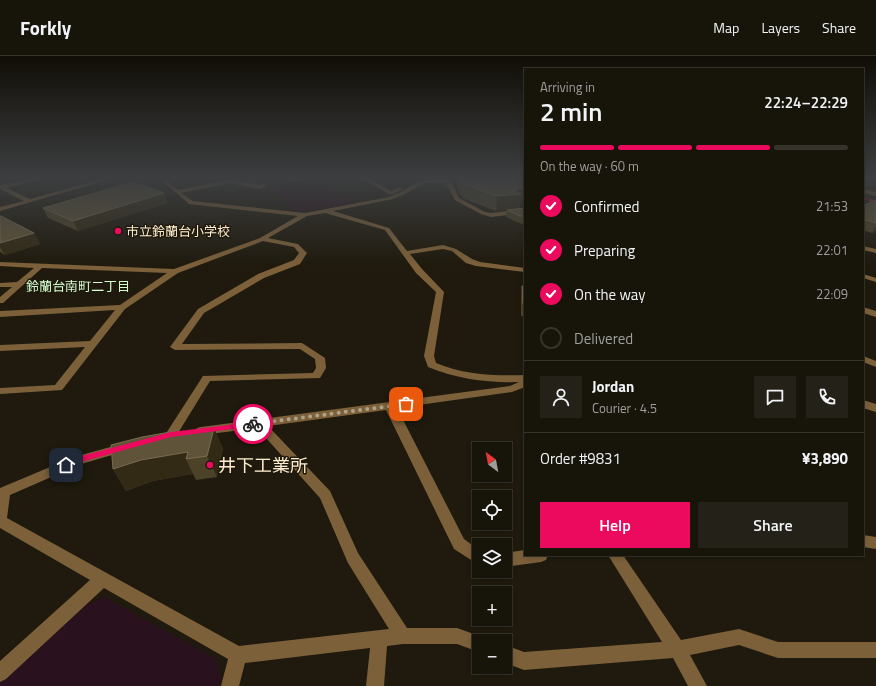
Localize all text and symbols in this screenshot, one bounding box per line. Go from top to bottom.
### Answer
text: Forkly [20,13,71,42]
text: Map [713,17,739,38]
text: Layers [761,17,800,38]
text: Share [822,17,856,38]
text: Arriving in [540,77,595,97]
text: 22:24–22:29 [764,91,848,114]
text: 2 min [540,92,603,131]
text: On the way · 60 m [540,156,639,176]
icon: check [540,195,562,217]
text: Confirmed [574,195,639,218]
text: 21:53 [816,196,848,216]
place label: 市立鈴蘭台小学校 [126,221,230,241]
marker: 市立鈴蘭台小学校 [113,226,123,236]
icon: check [540,239,562,261]
text: Preparing [574,239,635,262]
text: 22:01 [816,240,848,260]
district label: 鈴蘭台南町二丁目 [26,276,130,296]
icon: check [540,283,562,305]
text: On the way [574,283,646,306]
text: 22:09 [816,284,848,304]
text: Delivered [574,327,633,350]
text: Jordan [592,375,634,398]
button: person [540,376,582,418]
button: chat [754,376,796,418]
button: phone [806,376,848,418]
pin [389,387,423,421]
icon: bag [395,393,417,415]
text: Courier · 4.5 [592,398,657,418]
courier [233,404,273,444]
icon: bike [242,413,264,435]
north arrow [472,442,512,482]
map controls [472,442,512,674]
text: Order #9831 [540,447,621,470]
text: ¥3,890 [802,447,848,470]
pin [49,448,83,482]
place label: 井下工業所 [218,452,308,479]
icon: home [55,454,77,476]
marker: 井下工業所 [205,460,215,470]
button: locate [472,490,512,530]
button: Help [540,502,690,548]
button: Share [698,502,848,548]
button: layers [472,538,512,578]
button: + [472,586,512,626]
button: − [472,634,512,674]

